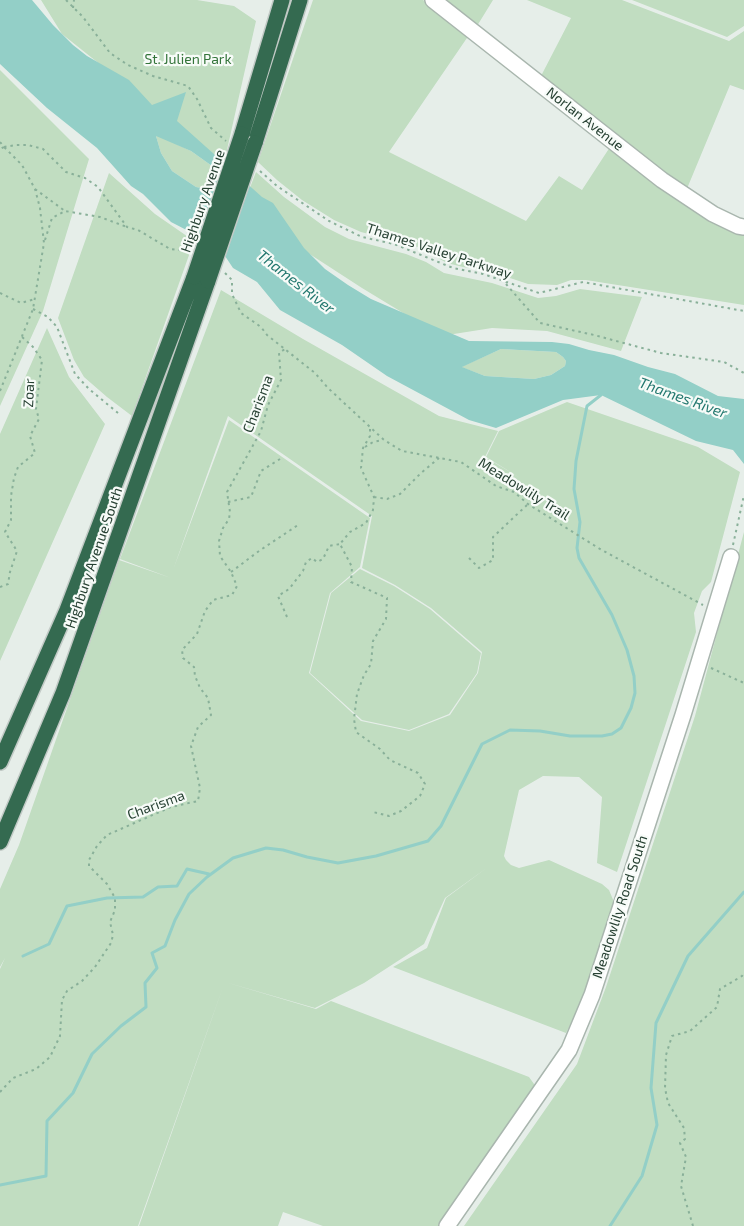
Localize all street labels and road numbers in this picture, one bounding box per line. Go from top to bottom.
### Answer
street label: Norlan Avenue [543,84,627,154]
street label: Highbury Avenue [178,147,228,255]
street label: Thames Valley Parkway [364,220,514,282]
street label: Charisma [239,373,277,435]
street label: Zoar [20,378,38,408]
street label: Meadowlily Trail [475,454,573,524]
street label: Highbury Avenue South [62,485,126,631]
street label: Charisma [125,787,187,823]
street label: Meadowlily Road South [589,833,651,981]

